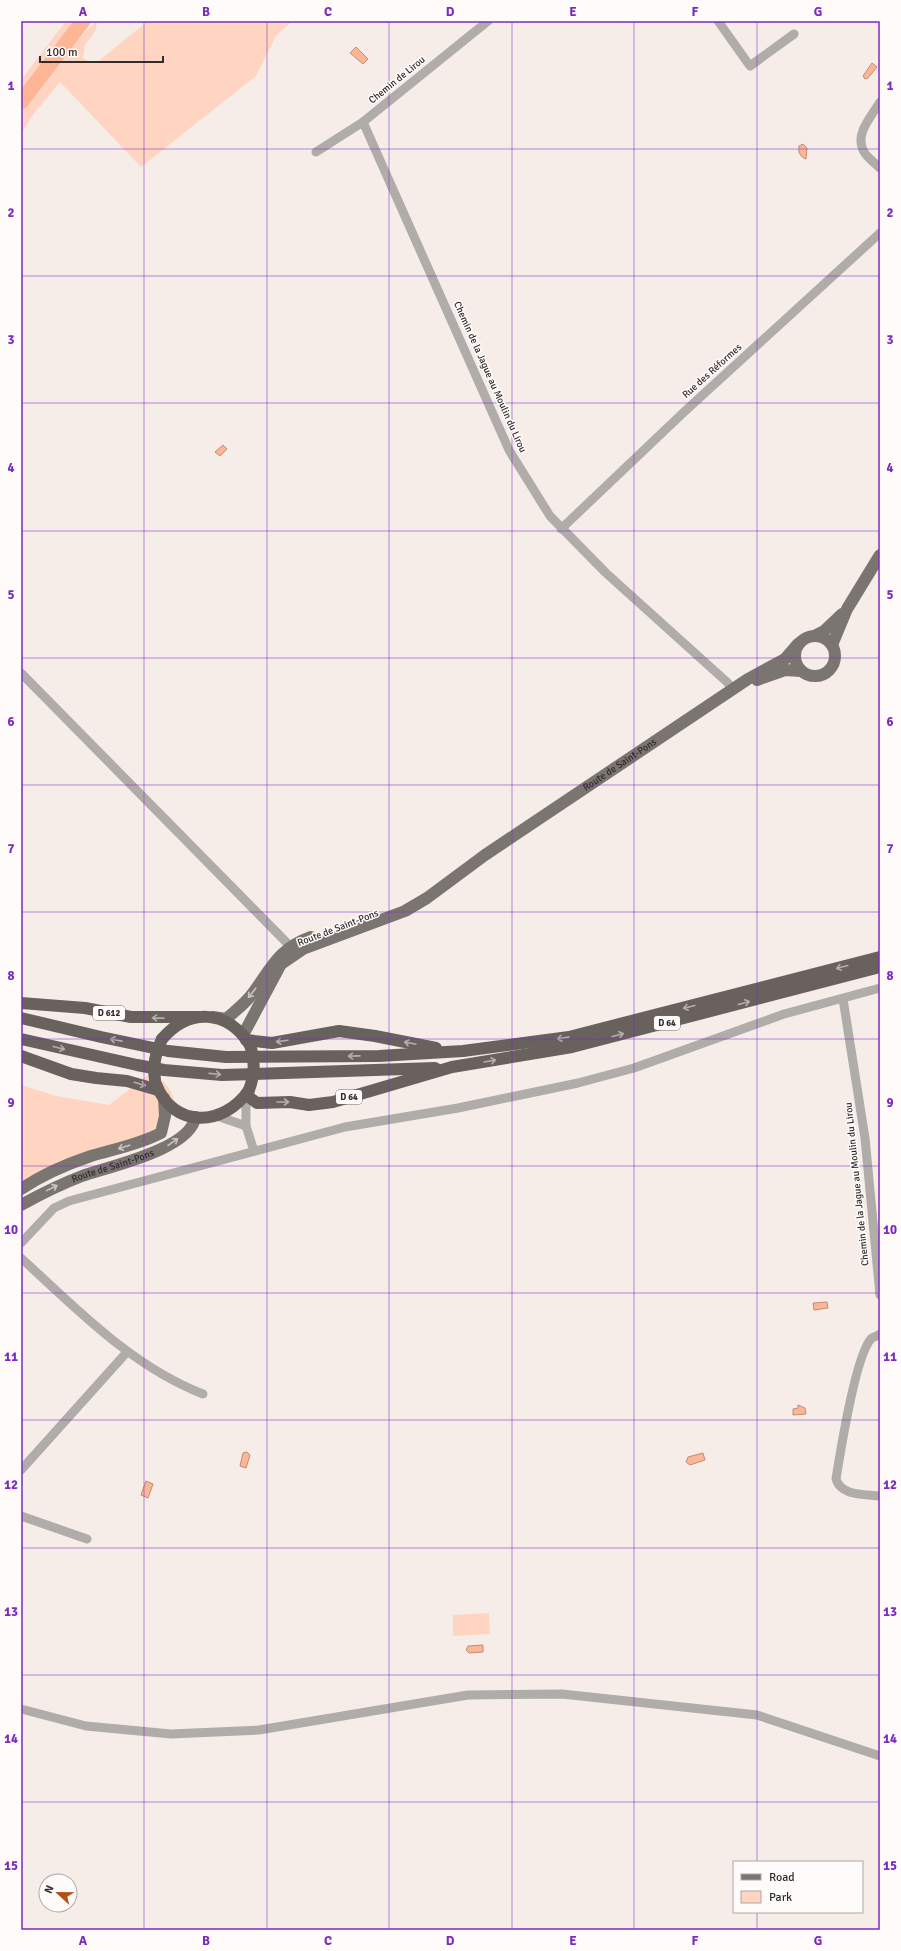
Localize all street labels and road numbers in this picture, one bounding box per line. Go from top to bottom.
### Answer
street label: Chemin de Lirou [366,54,428,106]
street label: Chemin de la Jague au Moulin du Lirou [451,299,529,455]
street label: Rue des Réformes [680,341,745,401]
street label: Route de Saint-Pons [581,736,659,794]
street label: Route de Saint-Pons [296,907,381,949]
road number: D 612 [93,1006,125,1020]
road number: D 64 [654,1016,680,1030]
road number: D 64 [336,1090,362,1104]
street label: Chemin de la Jague au Moulin du Lirou [842,1102,872,1266]
street label: Route de Saint-Pons [70,1147,157,1185]

